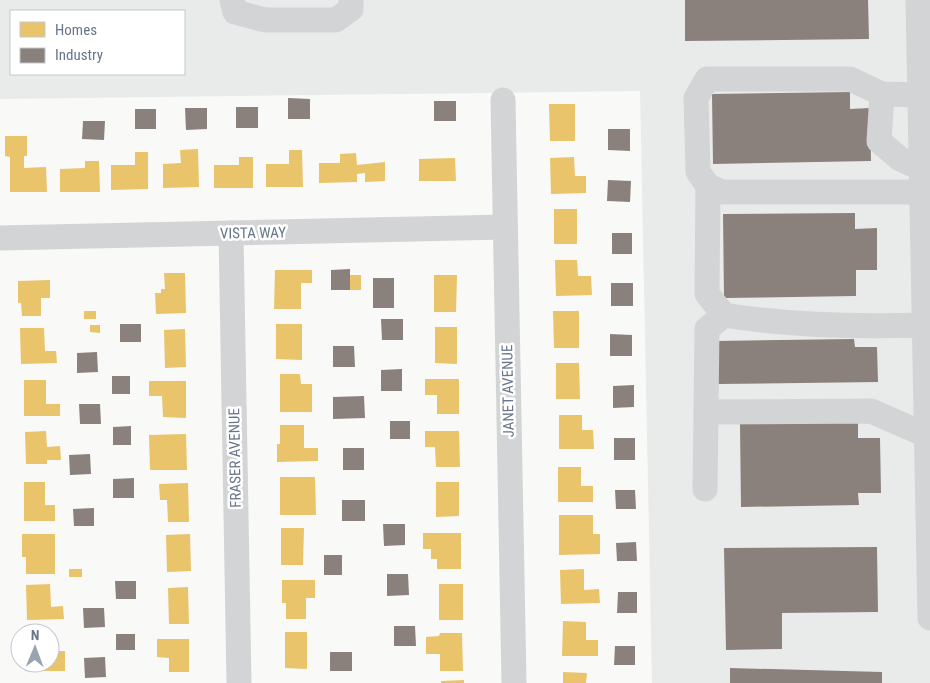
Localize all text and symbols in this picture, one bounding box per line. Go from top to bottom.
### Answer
legend [10,10,185,75]
text: Homes [55,21,97,39]
text: Industry [55,46,103,64]
street label: VISTA WAY [220,223,286,243]
street label: JANET AVENUE [498,345,518,437]
street label: FRASER AVENUE [225,408,245,508]
north arrow [10,623,60,673]
text: N [31,627,40,643]

